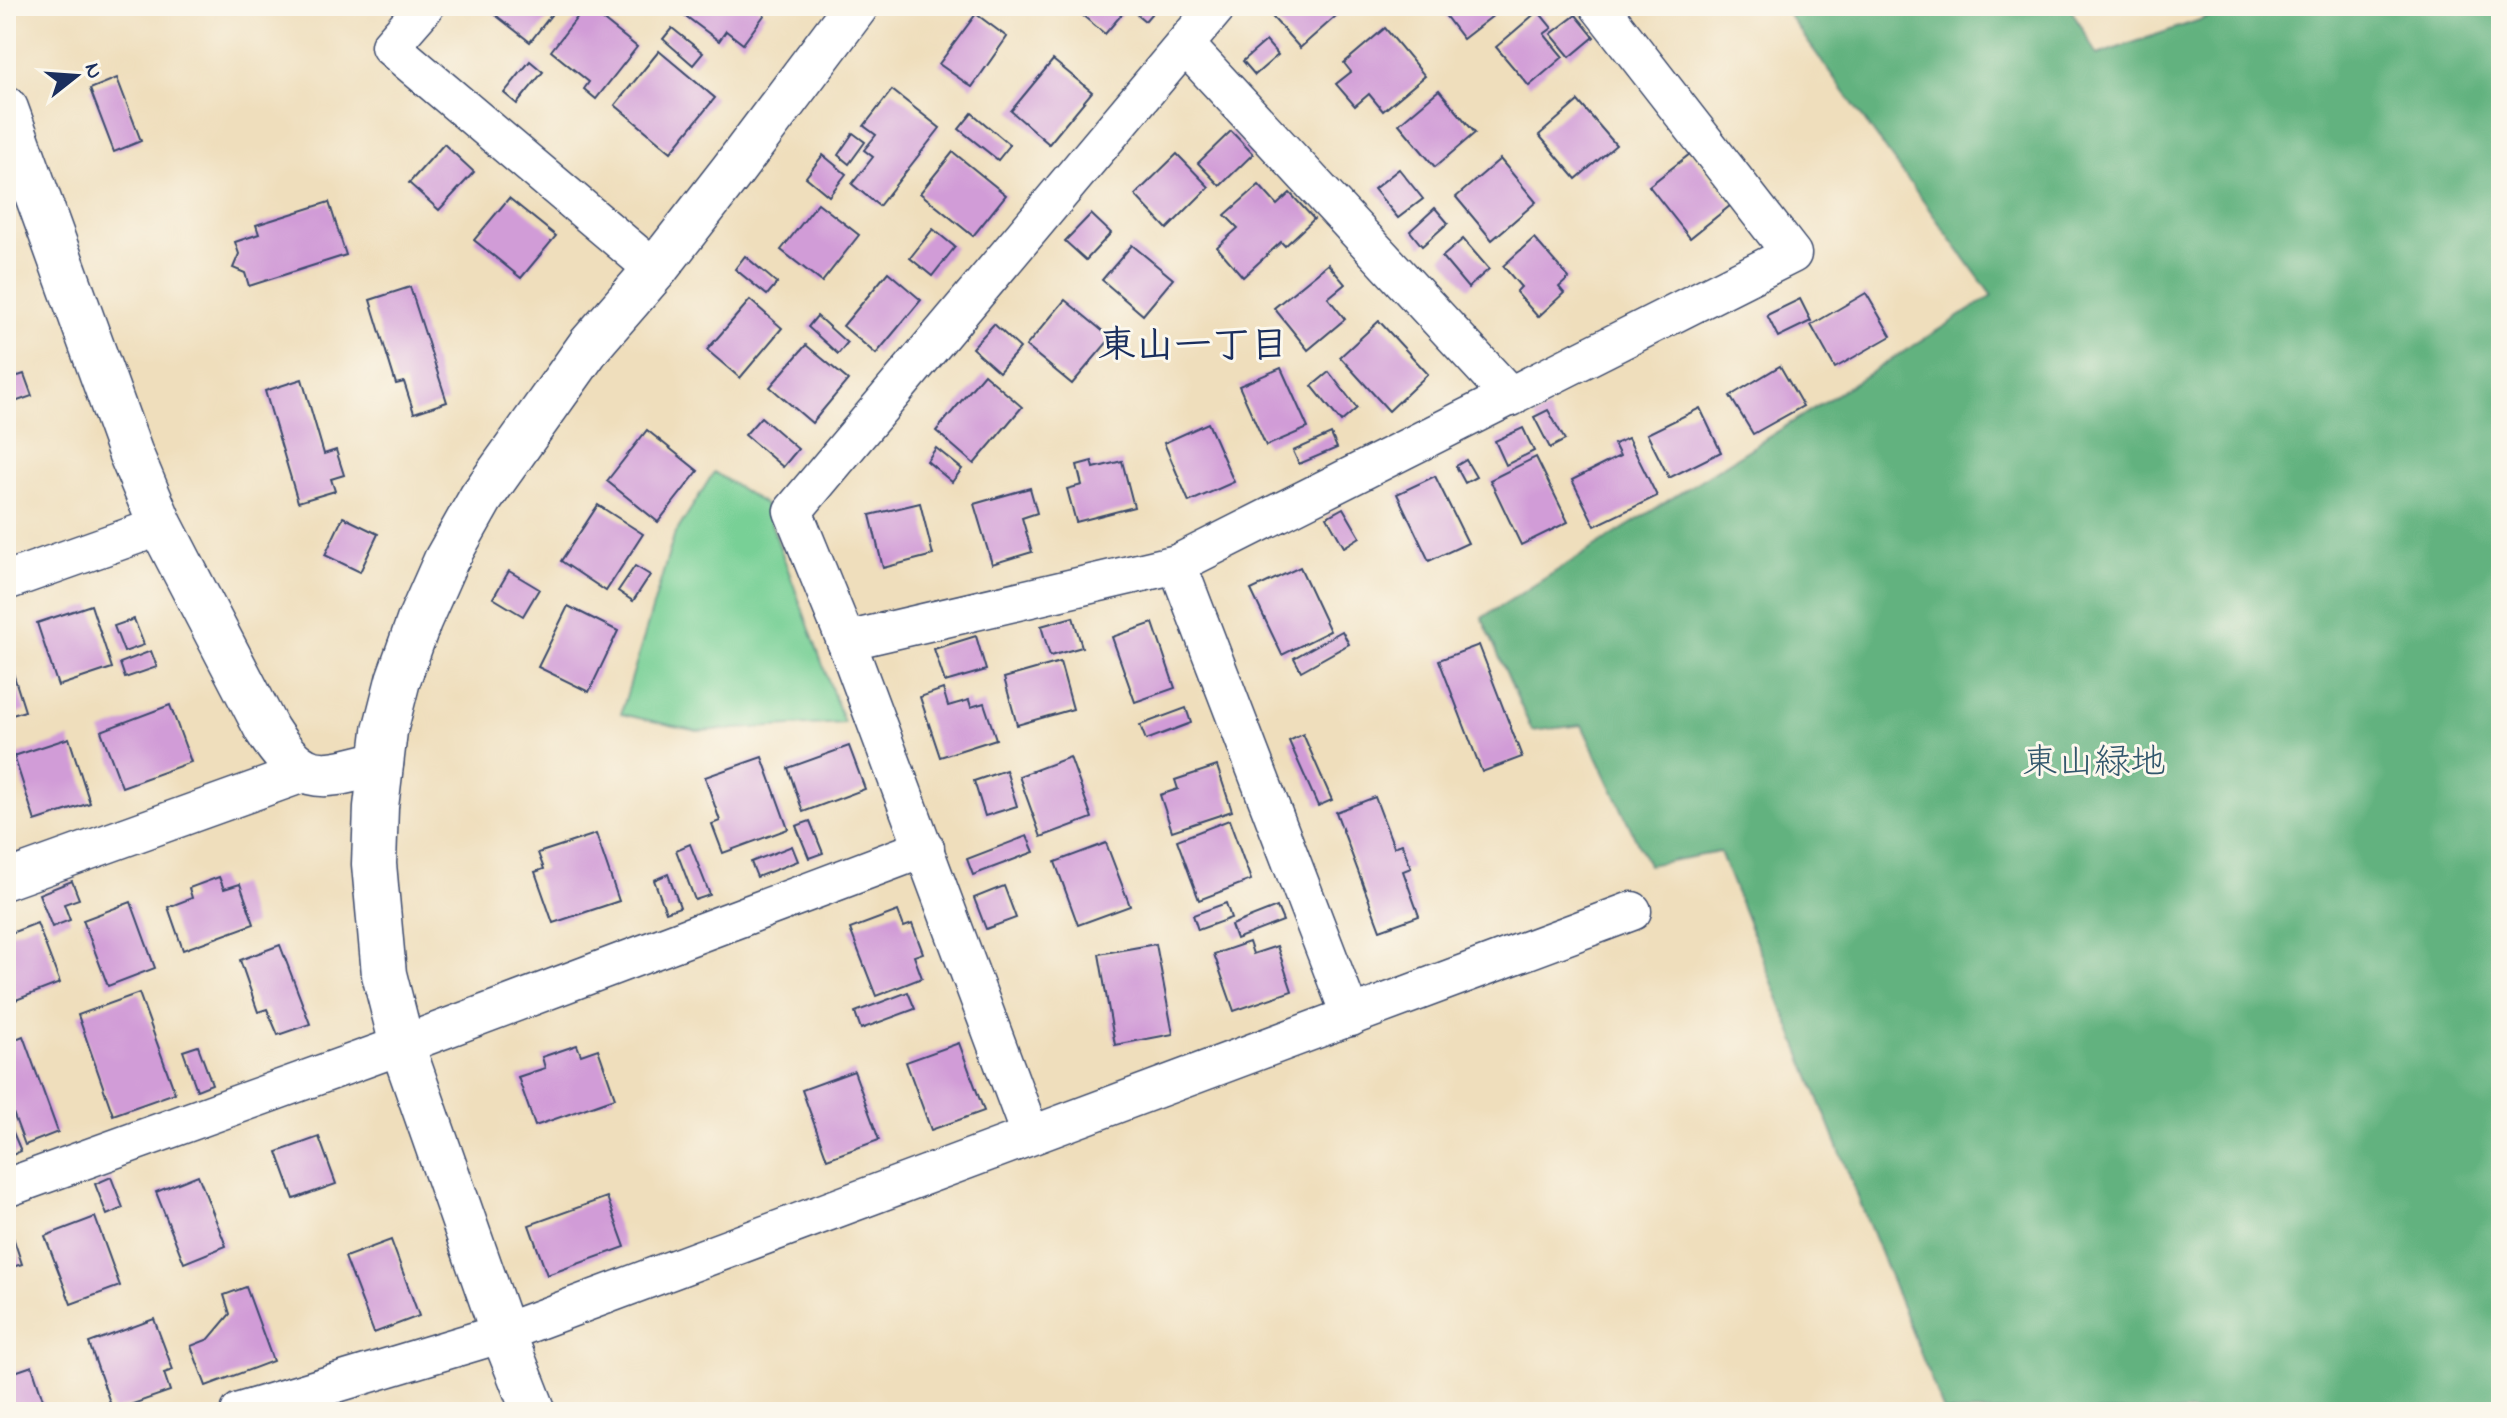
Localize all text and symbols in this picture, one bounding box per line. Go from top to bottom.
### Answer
north arrow [36,36,116,116]
text: N [75,59,110,83]
district label: 東山一丁目 [1098,320,1288,376]
park label: 東山緑地 [2022,738,2166,791]

